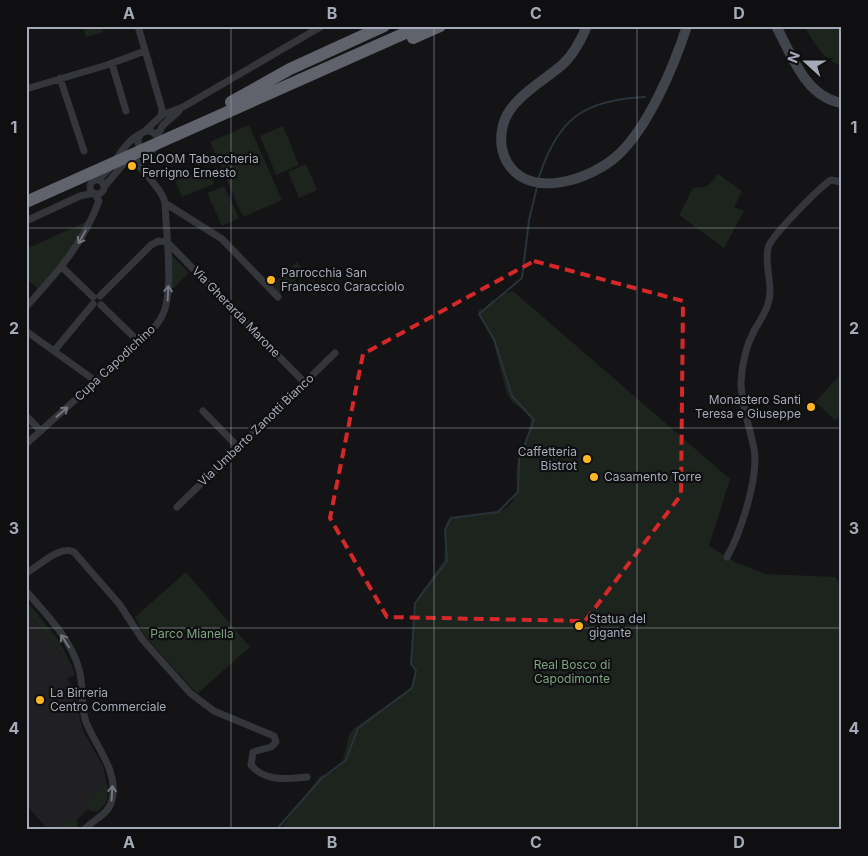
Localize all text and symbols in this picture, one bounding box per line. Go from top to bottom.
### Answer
text: A [123,3,135,23]
text: B [327,3,337,23]
text: C [530,3,542,23]
text: D [733,3,745,23]
north arrow [780,38,830,88]
text: N [784,49,803,65]
text: 1 [11,117,17,137]
text: 1 [851,117,857,137]
place label: PLOOM Tabaccheria Ferrigno Ernesto [142,151,259,180]
marker: PLOOM Tabaccheria Ferrigno Ernesto [126,160,138,172]
one-way arrow [77,229,87,244]
street label: Via Gherarda Marone [189,263,284,360]
place label: Parrocchia San Francesco Caracciolo [281,265,404,294]
marker: Parrocchia San Francesco Caracciolo [265,274,277,286]
one-way arrow [163,285,172,301]
text: 2 [9,318,19,338]
text: 2 [849,318,859,338]
street label: Cupa Capodichino [71,321,158,404]
street label: Via Umberto Zanotti Bianco [195,370,317,489]
place label: Monastero Santi Teresa e Giuseppe [695,392,801,421]
marker: Monastero Santi Teresa e Giuseppe [805,401,817,413]
one-way arrow [56,406,69,418]
place label: Caffetteria Bistrot [518,444,577,473]
marker: Caffetteria Bistrot [581,453,593,465]
place label: Casamento Torre [604,469,702,484]
marker: Casamento Torre [588,471,600,483]
text: 3 [9,518,19,538]
text: 3 [849,518,859,538]
place label: Statua del gigante [589,611,646,640]
marker: Statua del gigante [573,620,585,632]
park label: Parco Mianella [150,626,234,641]
one-way arrow [60,634,70,648]
park label: Real Bosco di Capodimonte [534,657,610,686]
place label: La Birreria Centro Commerciale [50,685,166,714]
marker: La Birreria Centro Commerciale [34,694,46,706]
text: 4 [9,718,20,738]
text: 4 [849,718,860,738]
one-way arrow [108,785,117,801]
text: A [123,832,135,852]
text: B [327,832,337,852]
text: C [530,832,542,852]
text: D [733,832,745,852]

